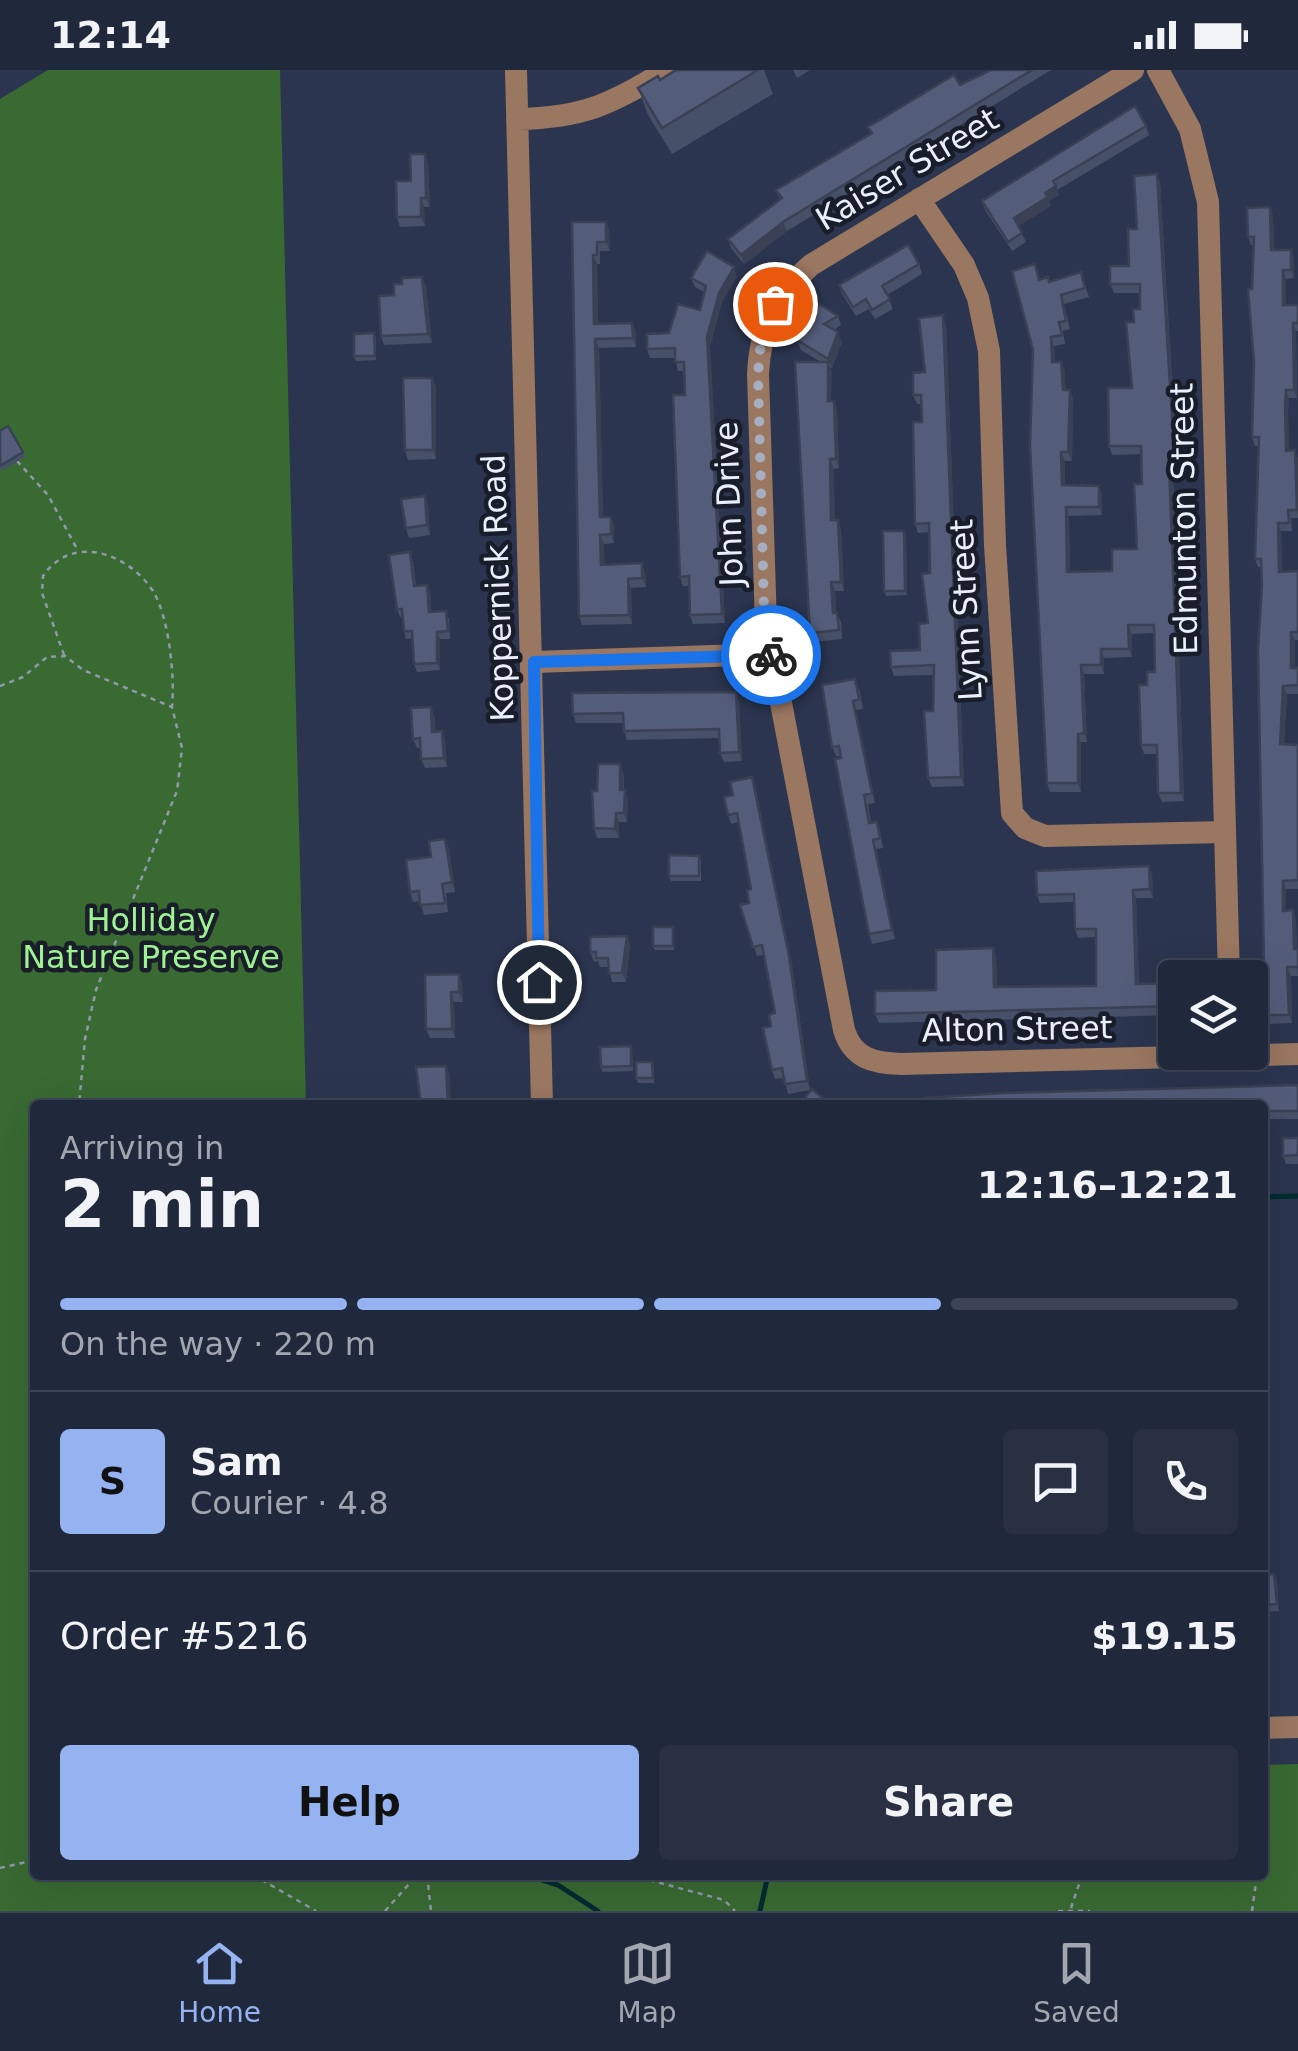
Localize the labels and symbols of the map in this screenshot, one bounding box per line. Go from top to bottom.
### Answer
street label: Kaiser Street [809,100,1005,238]
pin [733,262,818,347]
street label: Edmunton Street [1163,383,1205,655]
street label: John Drive [707,421,751,589]
street label: Koppernick Road [474,454,522,722]
street label: Lynn Street [942,518,990,702]
courier [721,605,821,705]
park label: Holliday Nature Preserve [22,901,280,976]
pin [497,940,582,1025]
street label: Alton Street [921,1008,1113,1050]

